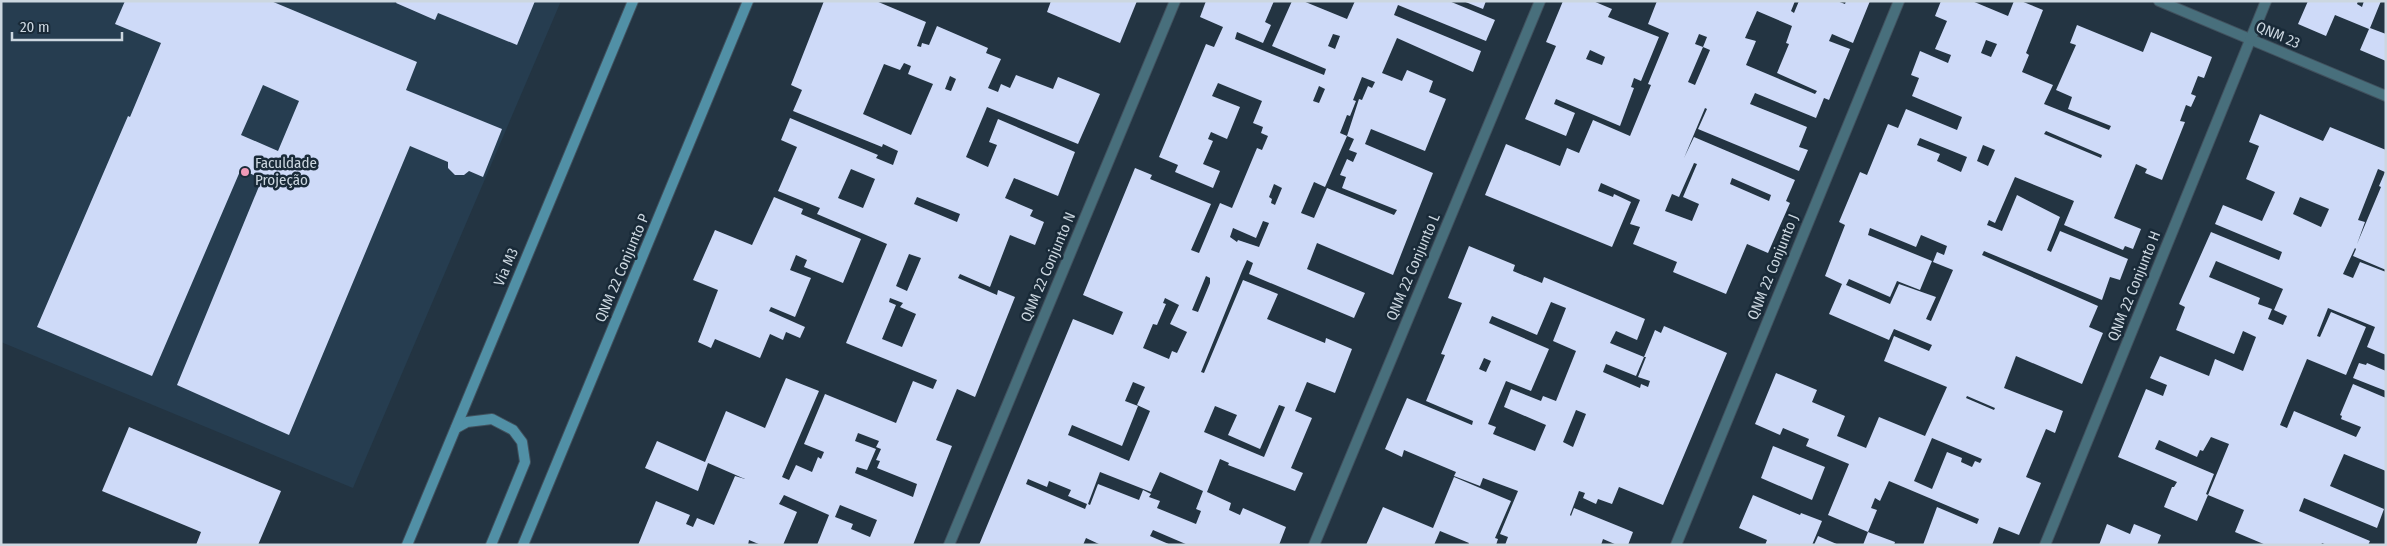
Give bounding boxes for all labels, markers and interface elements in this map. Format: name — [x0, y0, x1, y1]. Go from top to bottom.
scale bar — [12, 10, 122, 42]
text: 20 m — [20, 18, 50, 36]
street label: QNM 23 — [2253, 18, 2303, 52]
place label: Faculdade Projeção — [255, 154, 317, 189]
marker: Faculdade Projeção — [239, 166, 251, 178]
street label: QNM 22 Conjunto N — [1017, 209, 1079, 325]
street label: QNM 22 Conjunto L — [1382, 210, 1444, 323]
street label: QNM 22 Conjunto P — [591, 211, 653, 325]
street label: QNM 22 Conjunto J — [1744, 212, 1802, 322]
street label: QNM 22 Conjunto H — [2104, 228, 2164, 344]
street label: Via M3 — [490, 245, 522, 289]

